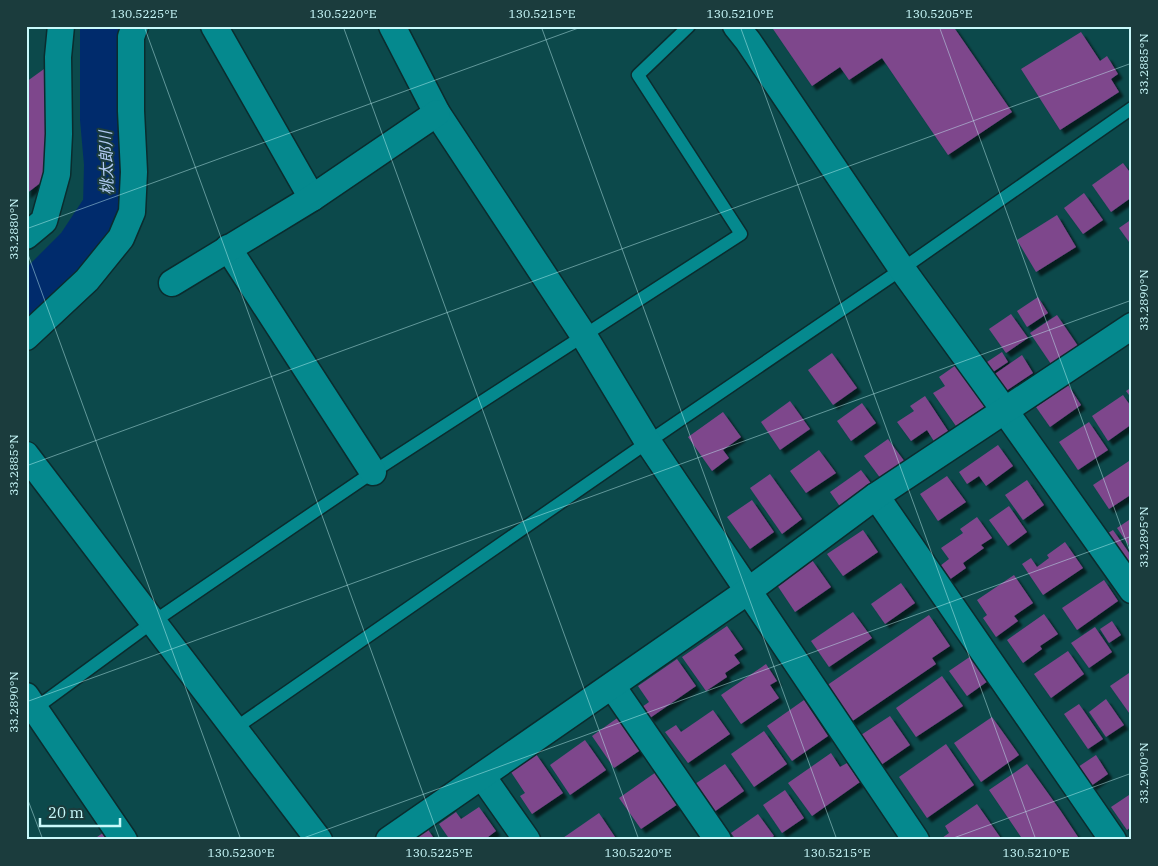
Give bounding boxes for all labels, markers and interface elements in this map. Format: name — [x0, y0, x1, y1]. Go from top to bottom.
text: 130.5225°E — [111, 6, 177, 21]
text: 130.5220°E — [310, 6, 376, 21]
text: 130.5215°E — [509, 6, 575, 21]
text: 130.5210°E — [707, 6, 773, 21]
text: 130.5205°E — [906, 6, 972, 21]
text: 33.2885°N — [1136, 33, 1151, 95]
water label: 桃太郎川 — [95, 129, 117, 195]
text: 33.2880°N — [6, 198, 21, 260]
text: 33.2890°N — [1136, 269, 1151, 331]
text: 33.2885°N — [6, 434, 21, 496]
text: 33.2895°N — [1136, 506, 1151, 568]
text: 33.2890°N — [6, 671, 21, 733]
text: 33.2900°N — [1136, 742, 1151, 804]
scale bar — [40, 796, 120, 828]
text: 20 m — [48, 803, 84, 822]
text: 130.5230°E — [208, 845, 274, 860]
text: 130.5225°E — [406, 845, 472, 860]
text: 130.5220°E — [605, 845, 671, 860]
text: 130.5215°E — [804, 845, 870, 860]
text: 130.5210°E — [1003, 845, 1069, 860]

